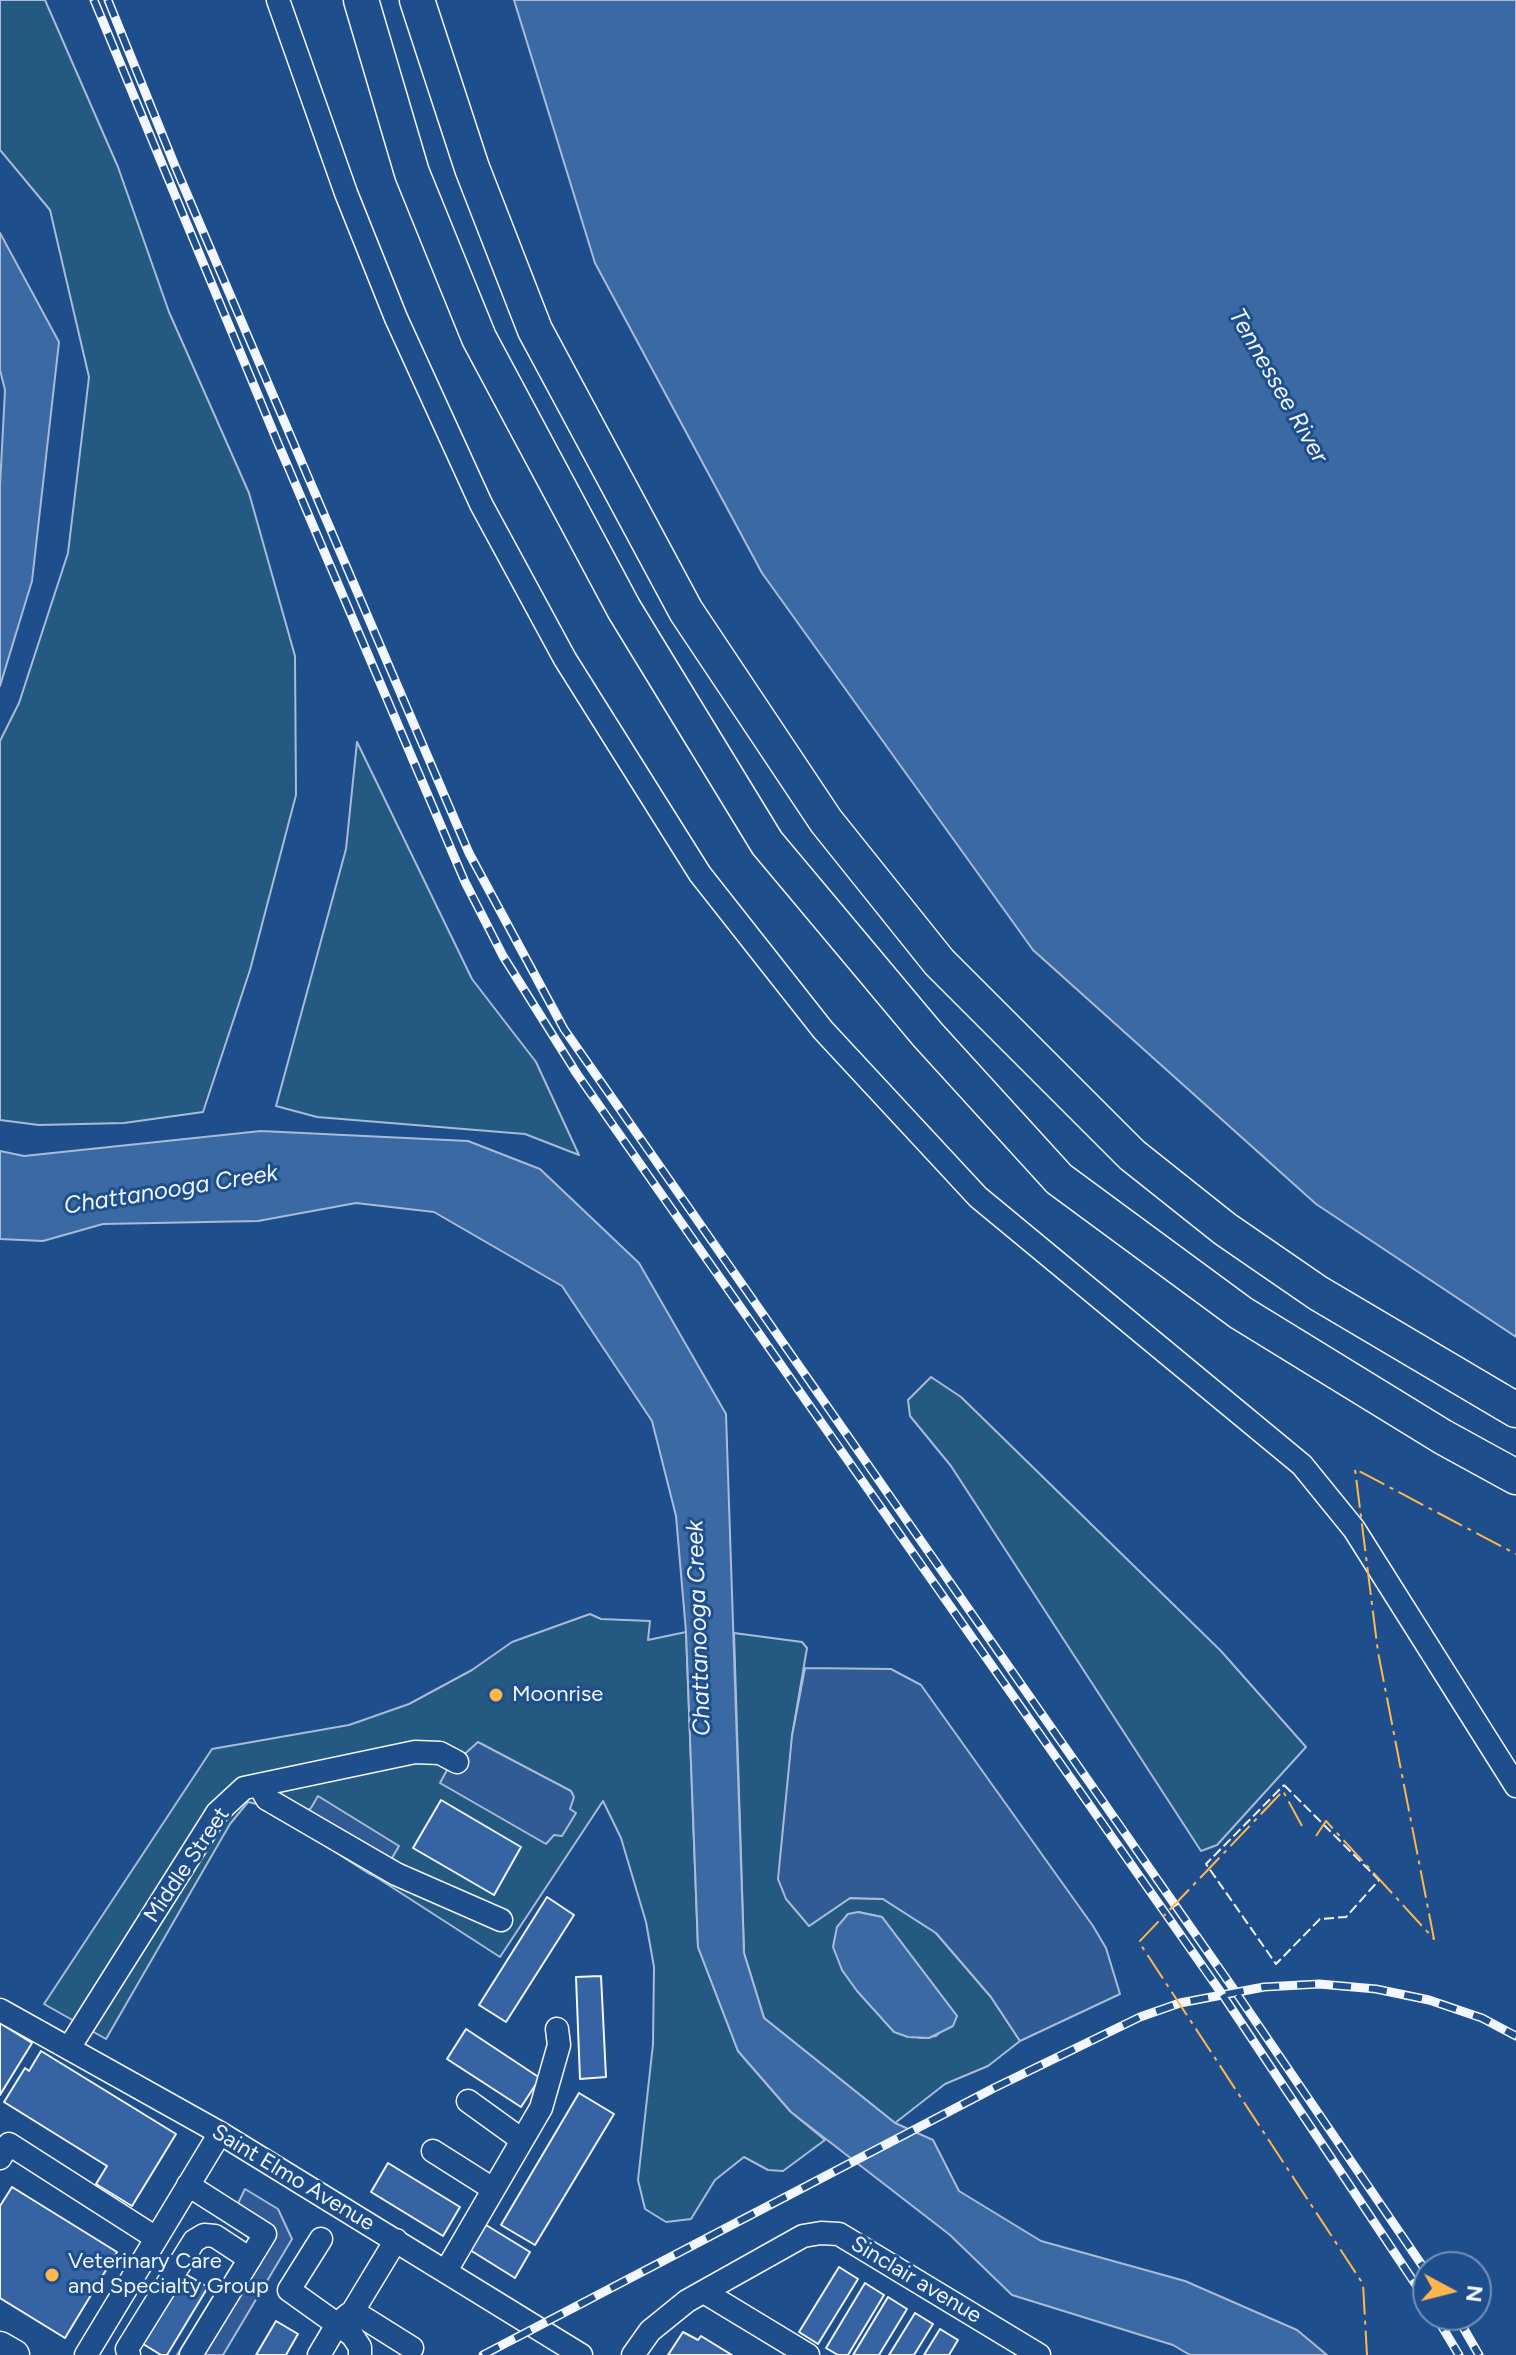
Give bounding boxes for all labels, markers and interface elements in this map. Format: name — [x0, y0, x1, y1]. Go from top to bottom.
water label: Tennessee River — [1222, 304, 1334, 468]
water label: Chattanooga Creek — [62, 1159, 280, 1221]
water label: Chattanooga Creek — [681, 1519, 717, 1737]
place label: Moonrise — [512, 1682, 603, 1708]
marker: Moonrise — [487, 1686, 505, 1704]
street label: Middle Street — [139, 1802, 235, 1928]
street label: Saint Elmo Avenue — [207, 2119, 379, 2237]
street label: Sinclair avenue — [846, 2231, 986, 2329]
place label: Veterinary Care and Specialty Group — [68, 2249, 269, 2300]
north arrow — [1412, 2251, 1492, 2331]
marker: Veterinary Care and Specialty Group — [43, 2266, 61, 2284]
text: N — [1460, 2284, 1489, 2304]

